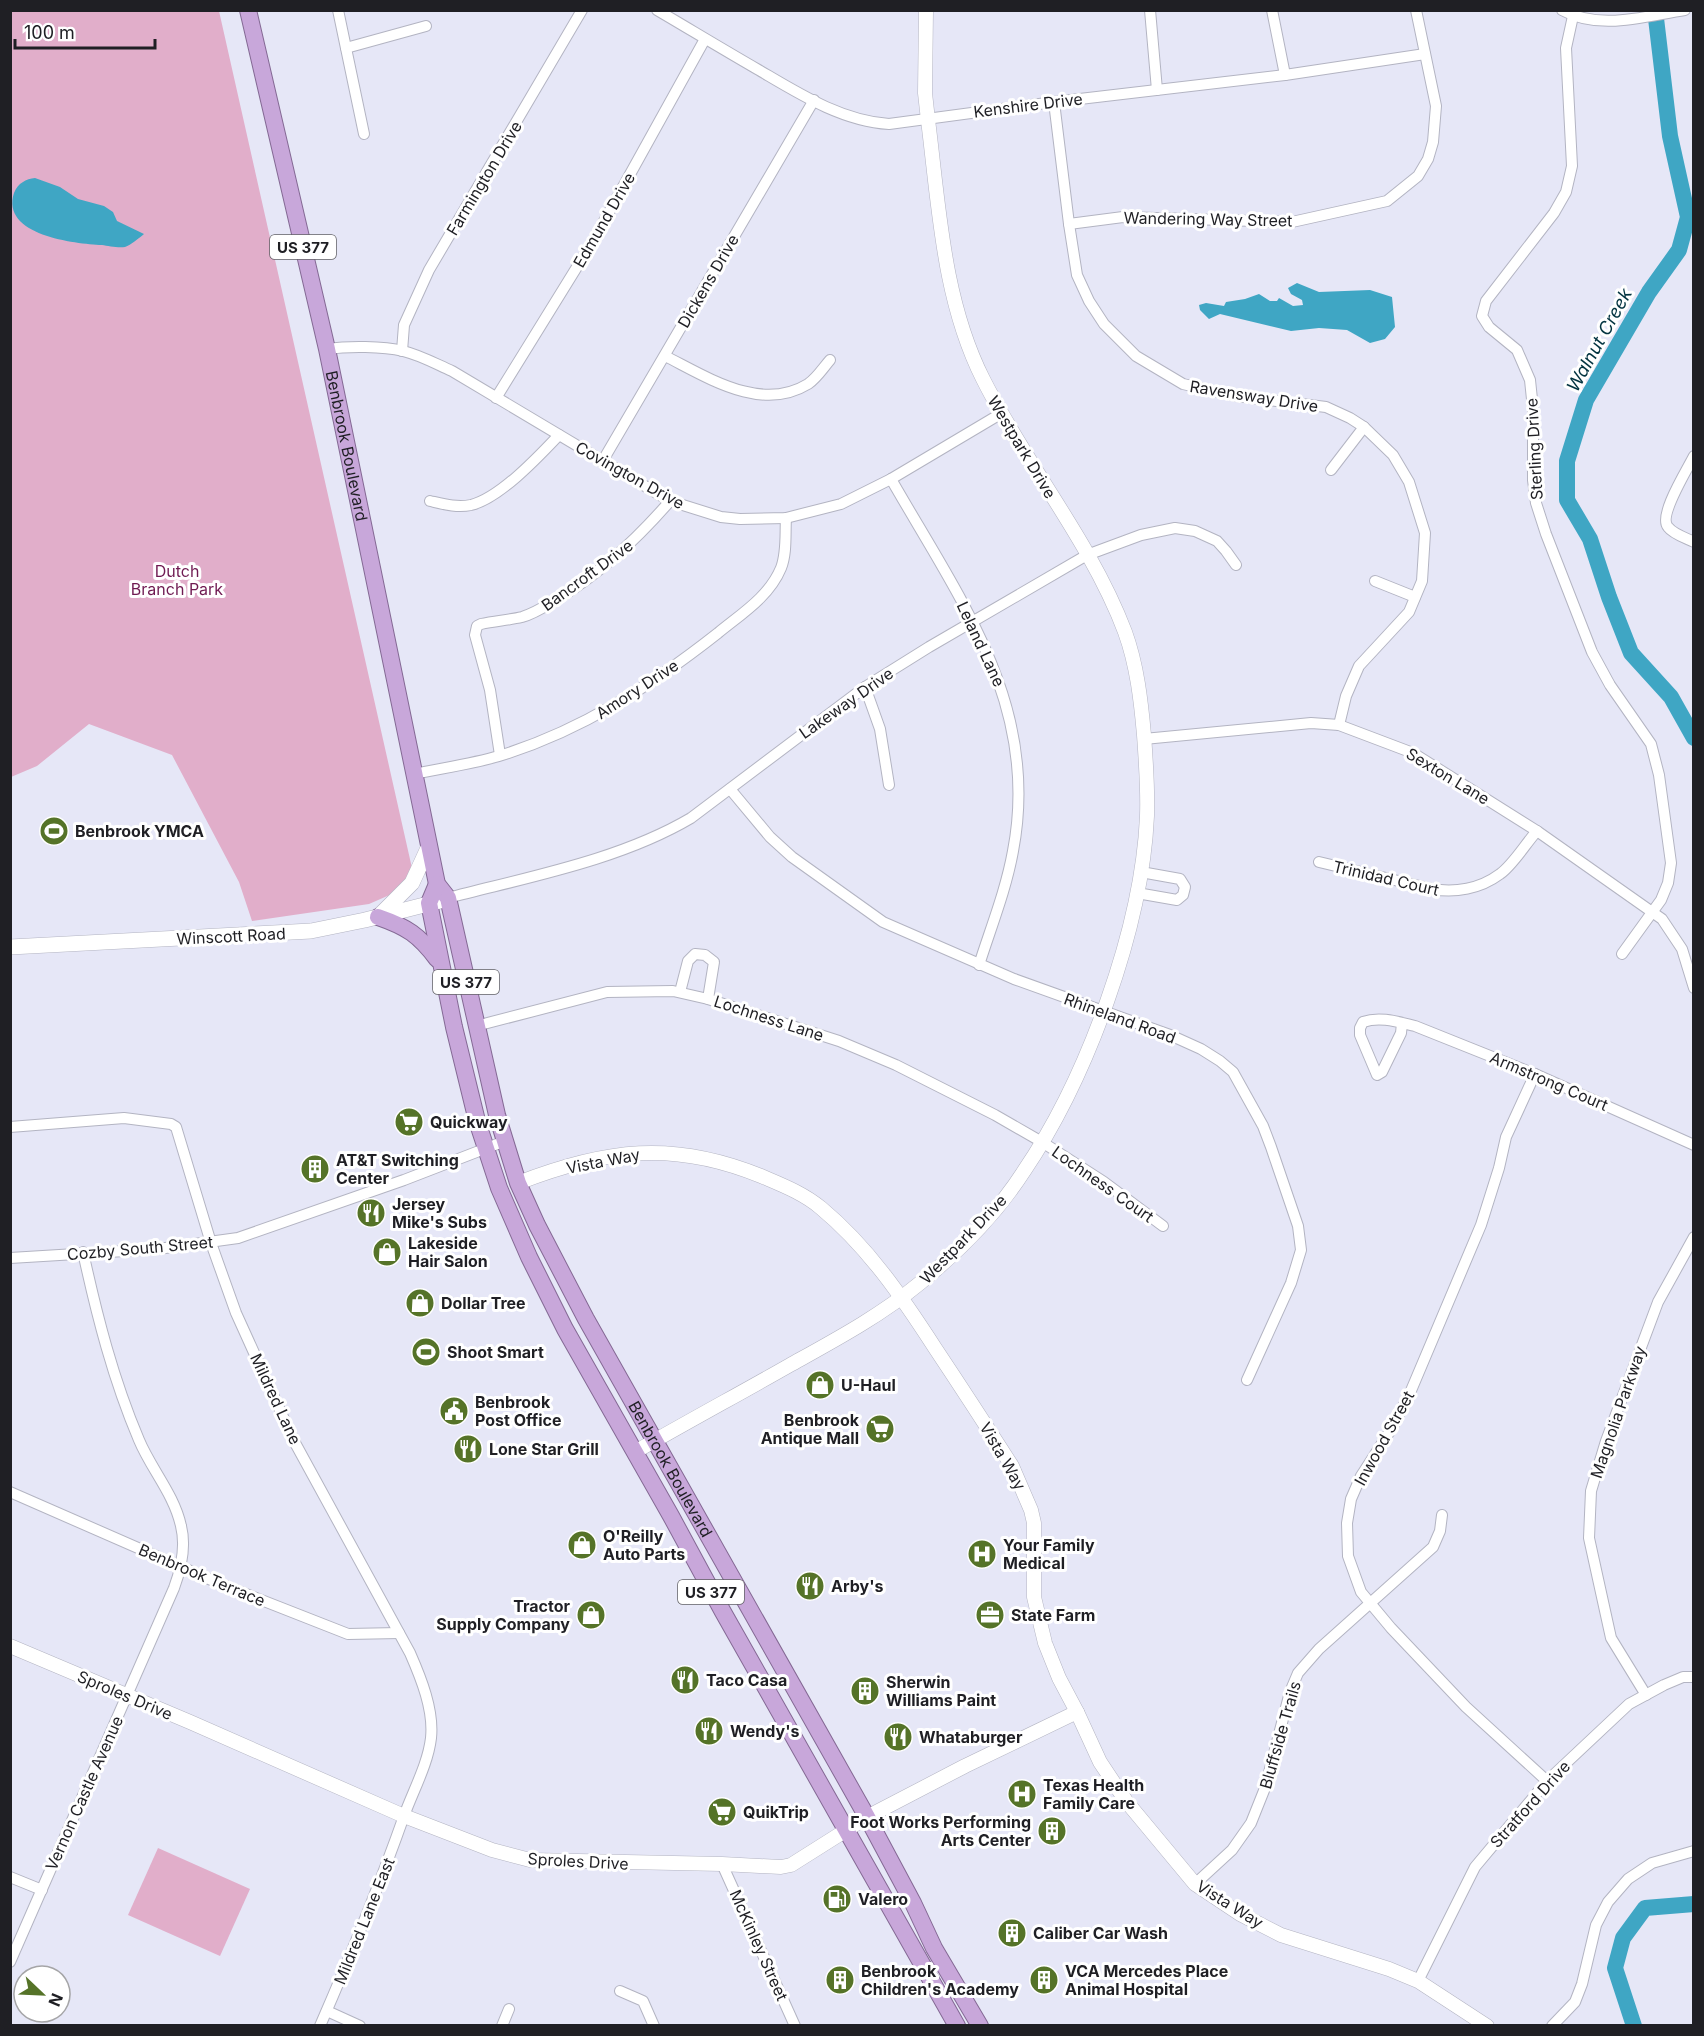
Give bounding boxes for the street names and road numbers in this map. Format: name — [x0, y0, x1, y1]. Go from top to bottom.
street label: Kenshire Drive — [972, 88, 1084, 122]
street label: Farmington Drive — [442, 117, 526, 239]
street label: Edmund Drive — [569, 169, 639, 271]
street label: Wandering Way Street — [1123, 208, 1293, 230]
street label: Dickens Drive — [673, 231, 743, 331]
road number: US 377 — [270, 235, 336, 259]
street label: Benbrook Boulevard — [322, 369, 372, 523]
street label: Ravensway Drive — [1188, 376, 1320, 416]
street label: Westpark Drive — [984, 392, 1060, 502]
street label: Sterling Drive — [1521, 397, 1547, 501]
street label: Covington Drive — [572, 437, 688, 513]
street label: Bancroft Drive — [537, 535, 637, 615]
street label: Leland Lane — [953, 598, 1009, 690]
street label: Amory Drive — [592, 655, 682, 723]
street label: Lakeway Drive — [795, 663, 897, 743]
street label: Sexton Lane — [1403, 743, 1493, 809]
street label: Trinidad Court — [1331, 856, 1441, 900]
street label: Winscott Road — [176, 923, 286, 949]
road number: US 377 — [433, 970, 499, 994]
street label: Rhineland Road — [1061, 988, 1179, 1048]
street label: Lochness Lane — [712, 991, 826, 1045]
street label: Armstrong Court — [1487, 1047, 1611, 1115]
street label: Lochness Court — [1048, 1141, 1158, 1227]
street label: Vista Way — [564, 1144, 642, 1178]
street label: Westpark Drive — [915, 1190, 1011, 1288]
street label: Cozby South Street — [66, 1232, 214, 1264]
street label: Magnolia Parkway — [1586, 1343, 1650, 1481]
street label: Mildred Lane — [246, 1350, 306, 1448]
street label: Inwood Street — [1350, 1387, 1418, 1489]
street label: Benbrook Boulevard — [624, 1397, 717, 1541]
street label: Vista Way — [976, 1419, 1030, 1493]
street label: Benbrook Terrace — [136, 1539, 268, 1611]
road number: US 377 — [678, 1580, 744, 1604]
street label: Sproles Drive — [74, 1666, 176, 1724]
street label: Bluffside Trails — [1255, 1679, 1305, 1791]
street label: Vernon Castle Avenue — [41, 1713, 127, 1873]
street label: Stratford Drive — [1486, 1756, 1574, 1852]
street label: Sproles Drive — [527, 1848, 629, 1874]
street label: Mildred Lane East — [329, 1855, 399, 1987]
street label: Vista Way — [1193, 1876, 1267, 1932]
street label: McKinley Street — [726, 1886, 792, 2004]

